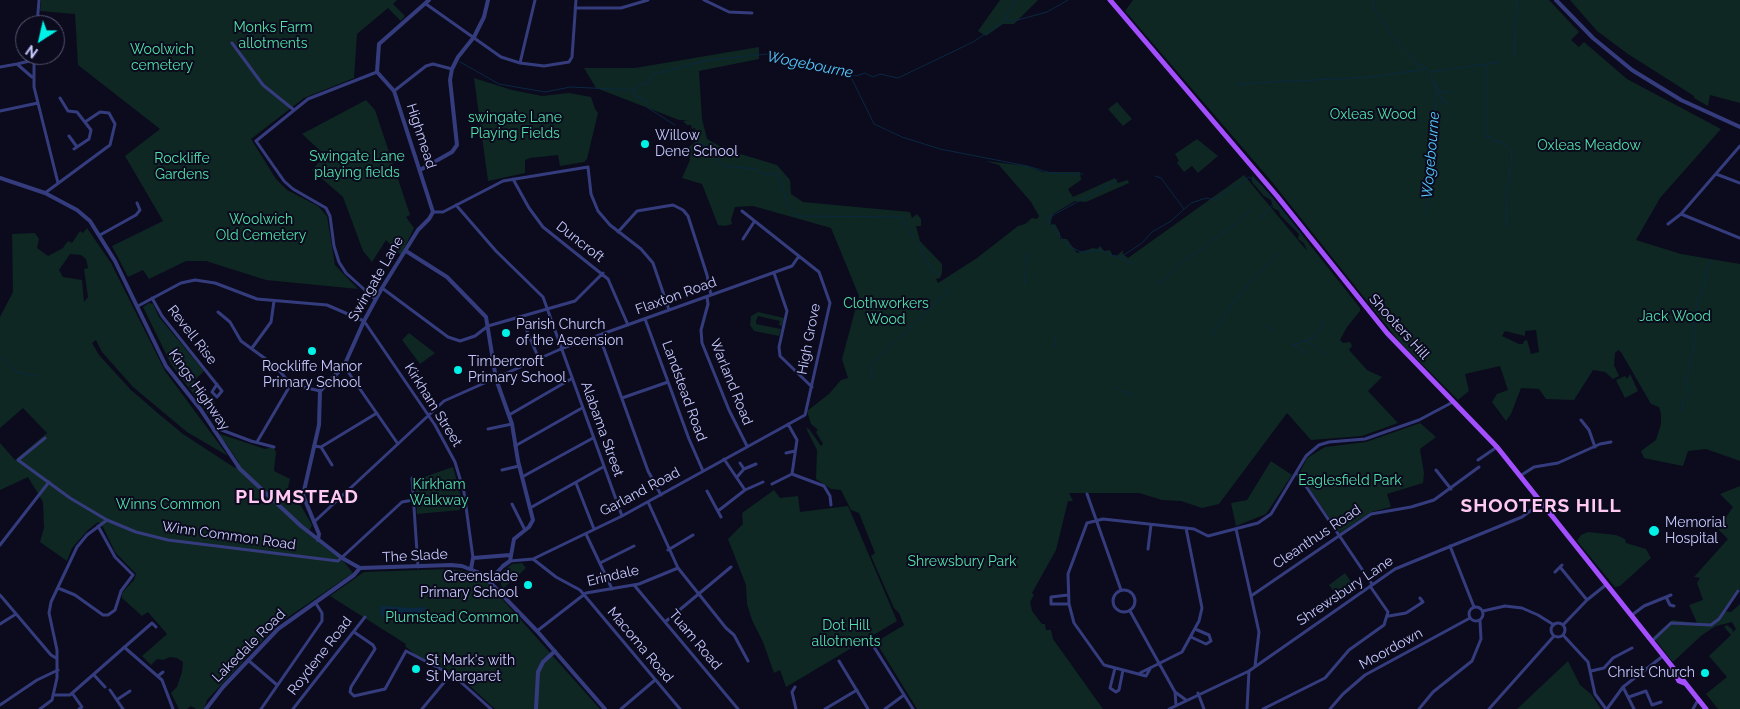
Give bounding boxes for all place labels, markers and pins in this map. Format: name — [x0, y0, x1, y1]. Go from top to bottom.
place label: Willow Dene School — [655, 128, 738, 160]
marker: Willow Dene School — [639, 138, 651, 150]
place label: Parish Church of the Ascension — [516, 317, 623, 350]
marker: Parish Church of the Ascension — [500, 327, 512, 339]
marker: Rockliffe Manor Primary School — [306, 345, 318, 357]
place label: Timbercroft Primary School — [468, 354, 566, 387]
place label: Rockliffe Manor Primary School — [262, 359, 362, 392]
marker: Timbercroft Primary School — [452, 364, 464, 376]
place label: Memorial Hospital — [1665, 515, 1726, 548]
marker: Memorial Hospital — [1647, 524, 1661, 538]
place label: Greenslade Primary School — [420, 569, 518, 602]
marker: Greenslade Primary School — [522, 579, 534, 591]
place label: St Mark's with St Margaret — [426, 653, 515, 686]
marker: St Mark's with St Margaret — [410, 663, 422, 675]
place label: Christ Church — [1608, 665, 1695, 681]
marker: Christ Church — [1699, 667, 1711, 679]

